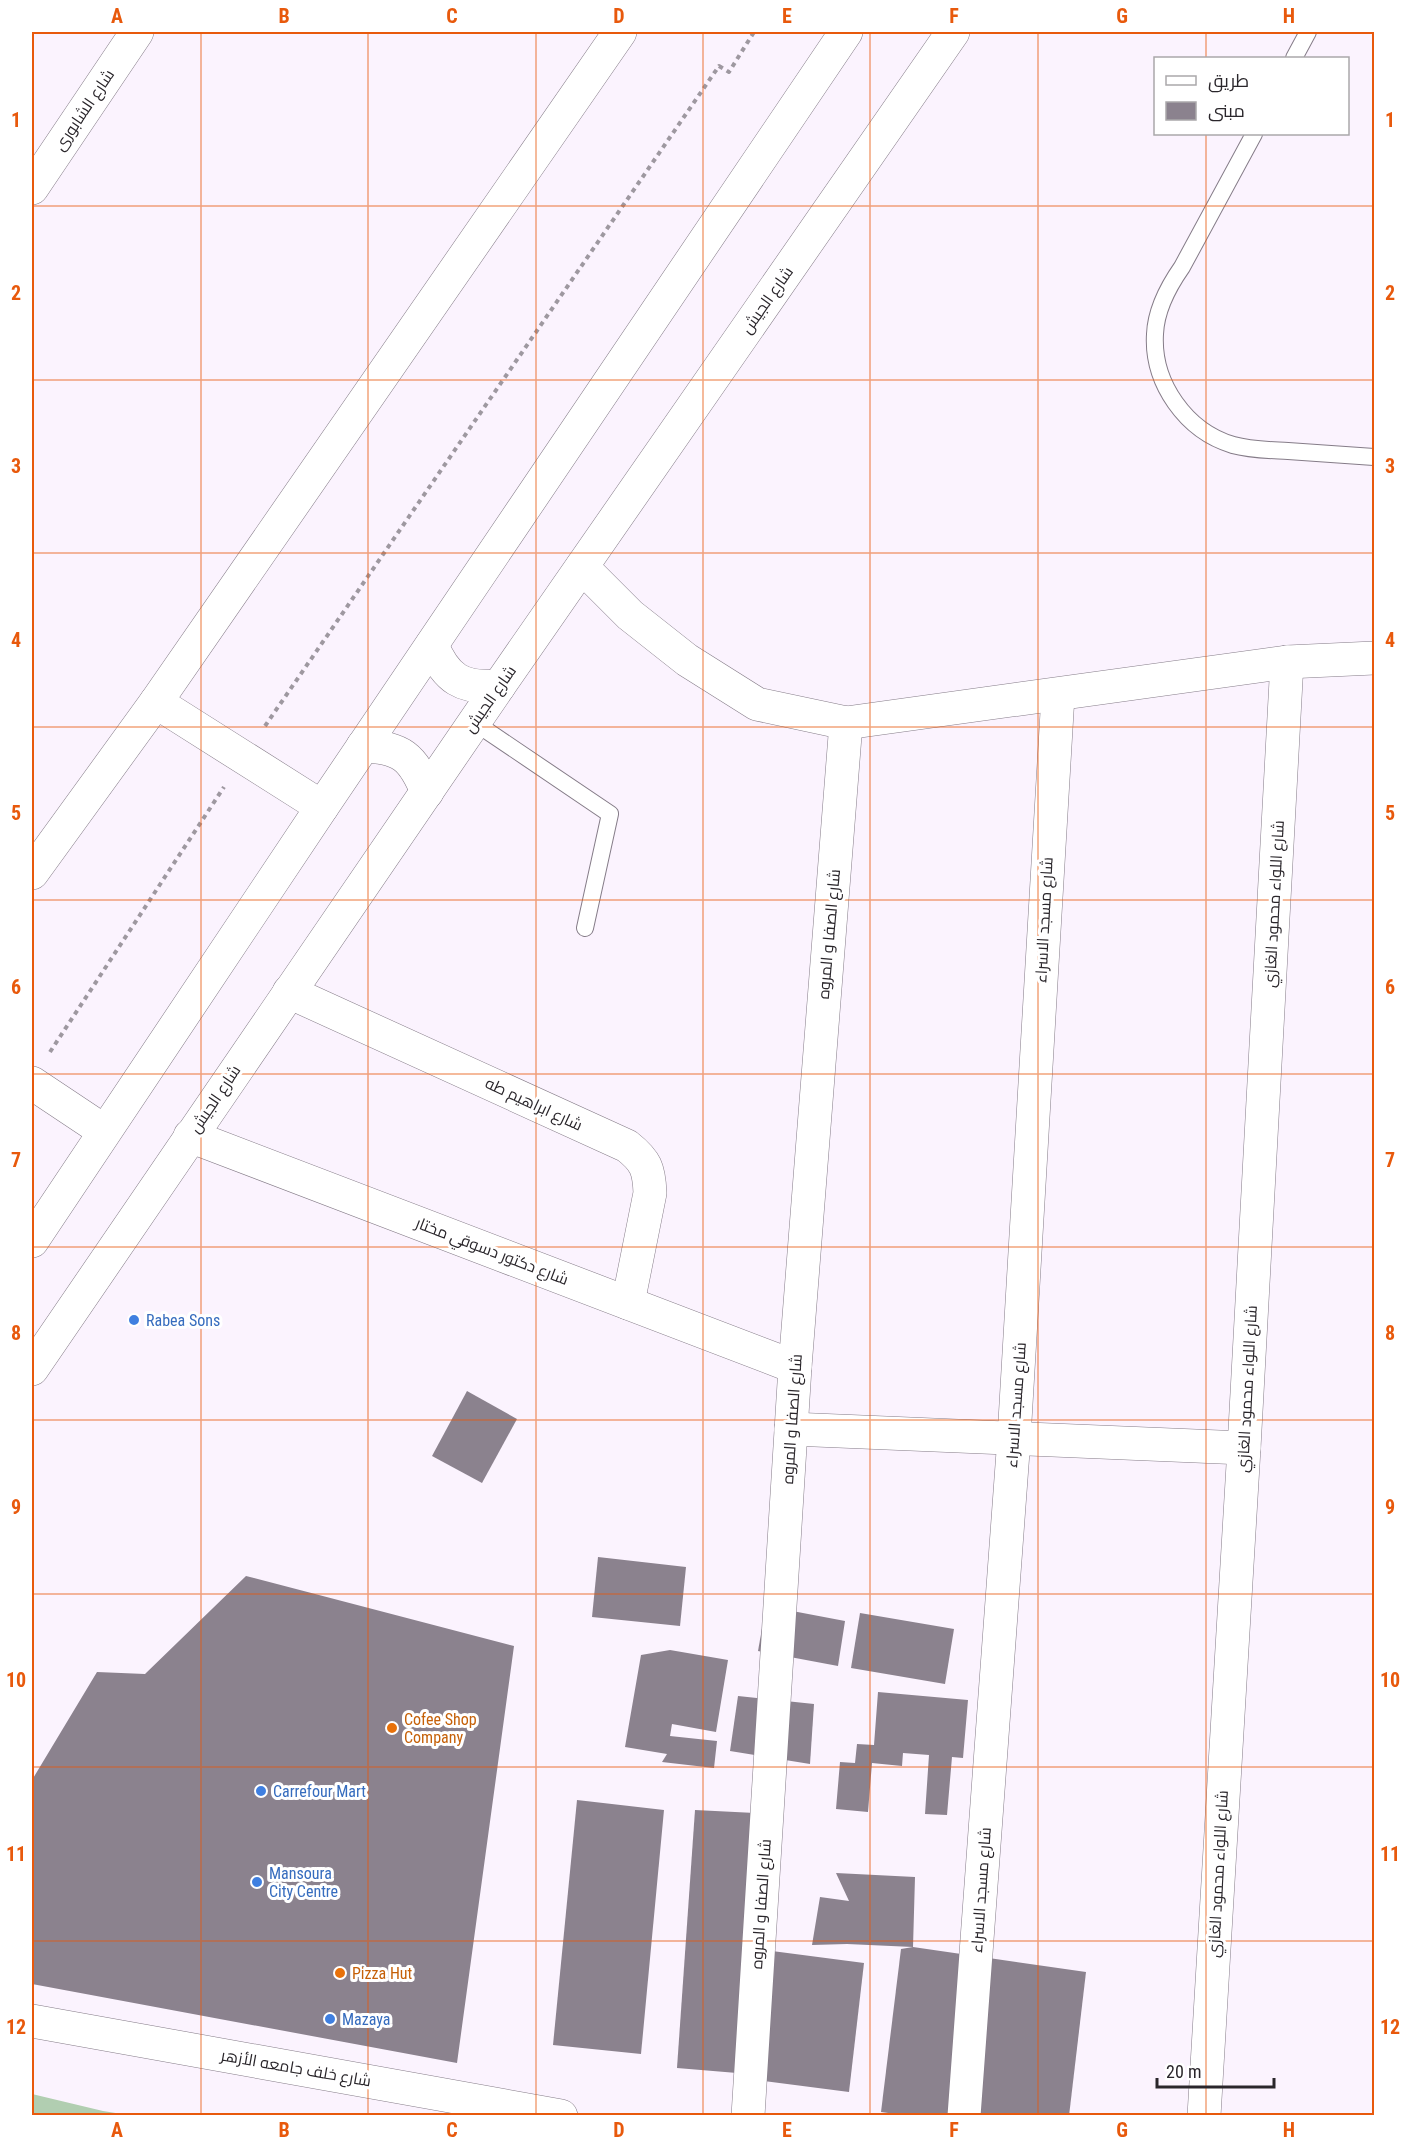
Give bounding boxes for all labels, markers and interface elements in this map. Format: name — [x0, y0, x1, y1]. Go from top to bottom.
text: A — [111, 4, 123, 28]
text: B — [278, 4, 290, 28]
text: C — [446, 4, 458, 28]
text: D — [613, 4, 625, 28]
text: E — [782, 4, 792, 28]
text: F — [949, 4, 959, 28]
text: G — [1116, 4, 1128, 28]
text: H — [1283, 4, 1295, 28]
legend — [1154, 57, 1349, 135]
street label: شارع الشابورى — [50, 66, 120, 155]
text: طريق — [1208, 70, 1249, 93]
text: مبنى — [1208, 100, 1245, 122]
text: 1 — [11, 108, 21, 132]
text: 1 — [1385, 108, 1395, 132]
street label: شارع الجيش — [737, 263, 799, 338]
text: 2 — [11, 281, 21, 305]
text: 2 — [1385, 281, 1395, 305]
text: 3 — [11, 454, 21, 478]
text: 3 — [1385, 454, 1395, 478]
text: 4 — [11, 628, 21, 652]
text: 4 — [1385, 628, 1395, 652]
street label: شارع الجيش — [460, 662, 522, 737]
text: 5 — [11, 801, 21, 825]
text: 5 — [1385, 801, 1395, 825]
street label: شارع اللواء محمود الغازي — [1260, 820, 1292, 988]
street label: شارع مسجد الاسراء — [1031, 857, 1059, 983]
street label: شارع الصفا و المروه — [814, 868, 846, 1000]
text: 6 — [11, 975, 21, 999]
text: 6 — [1385, 975, 1395, 999]
street label: شارع الجيش — [185, 1061, 246, 1138]
street label: شارع ابراهيم طه — [481, 1073, 586, 1137]
text: 7 — [11, 1148, 21, 1172]
text: 7 — [1385, 1148, 1395, 1172]
street label: شارع دكتور دسوقي مختار — [410, 1213, 571, 1293]
street label: شارع اللواء محمود الغازي — [1233, 1305, 1265, 1473]
place label: Rabea Sons — [146, 1311, 220, 1330]
marker: Rabea Sons — [127, 1313, 141, 1327]
text: 8 — [11, 1321, 21, 1345]
text: 8 — [1385, 1321, 1395, 1345]
street label: شارع مسجد الاسراء — [1002, 1342, 1032, 1469]
street label: شارع الصفا و المروه — [778, 1353, 808, 1485]
text: 9 — [11, 1495, 21, 1519]
text: 9 — [1385, 1495, 1395, 1519]
text: 10 — [6, 1668, 26, 1692]
text: 10 — [1380, 1668, 1400, 1692]
place label: Cofee Shop Company — [404, 1710, 477, 1747]
marker: Cofee Shop Company — [385, 1721, 399, 1735]
place label: Carrefour Mart — [273, 1782, 366, 1801]
marker: Carrefour Mart — [254, 1784, 268, 1798]
street label: شارع اللواء محمود الغازي — [1204, 1790, 1236, 1958]
street label: شارع مسجد الاسراء — [967, 1827, 997, 1954]
street label: شارع الصفا و المروه — [747, 1838, 777, 1970]
text: 11 — [6, 1842, 26, 1866]
text: 11 — [1380, 1842, 1400, 1866]
place label: Mansoura City Centre — [269, 1864, 338, 1901]
marker: Mansoura City Centre — [250, 1875, 264, 1889]
place label: Pizza Hut — [352, 1964, 413, 1983]
marker: Pizza Hut — [333, 1966, 347, 1980]
place label: Mazaya — [342, 2010, 391, 2029]
marker: Mazaya — [323, 2012, 337, 2026]
text: 12 — [6, 2015, 26, 2039]
text: 12 — [1380, 2015, 1400, 2039]
street label: شارع خلف جامعه الأزهر — [218, 2045, 373, 2093]
scale bar — [1157, 2051, 1274, 2089]
text: 20 m — [1166, 2061, 1201, 2082]
text: A — [111, 2118, 123, 2142]
text: B — [278, 2118, 290, 2142]
text: C — [446, 2118, 458, 2142]
text: D — [613, 2118, 625, 2142]
text: E — [782, 2118, 792, 2142]
text: F — [949, 2118, 959, 2142]
text: G — [1116, 2118, 1128, 2142]
text: H — [1283, 2118, 1295, 2142]

